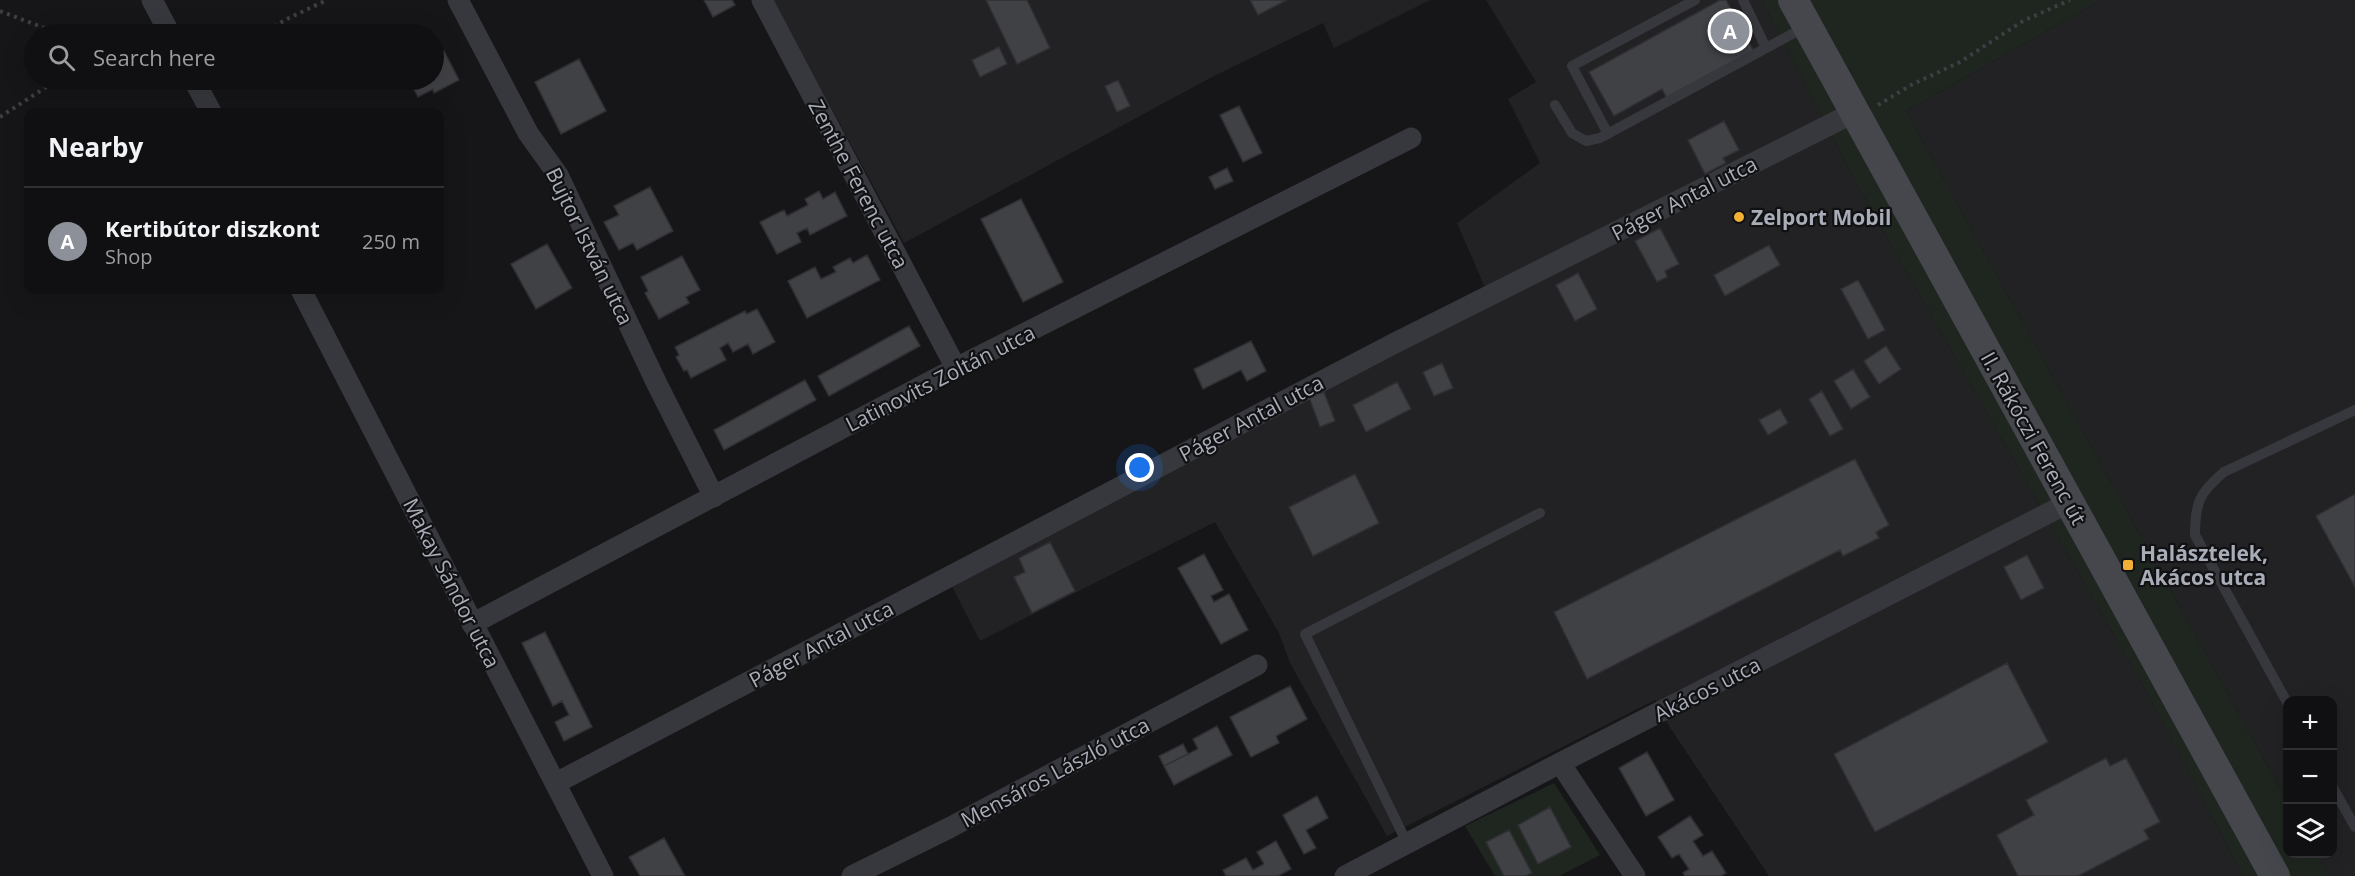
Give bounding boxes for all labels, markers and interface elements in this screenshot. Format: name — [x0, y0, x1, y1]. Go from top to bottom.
pin: A — [1710, 9, 1750, 54]
search box — [24, 24, 444, 90]
icon: search — [45, 41, 78, 74]
text: Search here — [93, 42, 216, 72]
street label: Zenthe Ferenc utca — [803, 95, 915, 273]
text: Nearby — [48, 129, 143, 165]
street label: Páger Antal utca — [1606, 149, 1762, 247]
street label: Bujtor István utca — [540, 163, 640, 329]
place label: Zelport Mobil — [1751, 203, 1891, 231]
marker: Zelport Mobil — [1732, 210, 1746, 224]
text: Kertibútor diszkont — [105, 213, 320, 243]
text: A — [61, 228, 74, 255]
text: 250 m — [362, 228, 420, 255]
text: Shop — [105, 243, 153, 270]
street label: Latinovits Zoltán utca — [840, 318, 1040, 438]
street label: II. Rákóczi Ferenc út — [1975, 347, 2093, 529]
street label: Páger Antal utca — [1174, 368, 1328, 468]
your location — [1125, 453, 1154, 482]
street label: Makay Sándor utca — [397, 493, 507, 673]
place label: Halásztelek, Akácos utca — [2140, 539, 2268, 591]
marker: Halásztelek, Akácos utca — [2121, 558, 2135, 572]
street label: Páger Antal utca — [744, 594, 898, 694]
street label: Akácos utca — [1649, 650, 1765, 728]
map controls — [2283, 696, 2337, 858]
button: + — [2283, 696, 2337, 750]
street label: Mensáros László utca — [956, 710, 1154, 834]
button: − — [2283, 750, 2337, 804]
button: layers — [2283, 804, 2337, 858]

